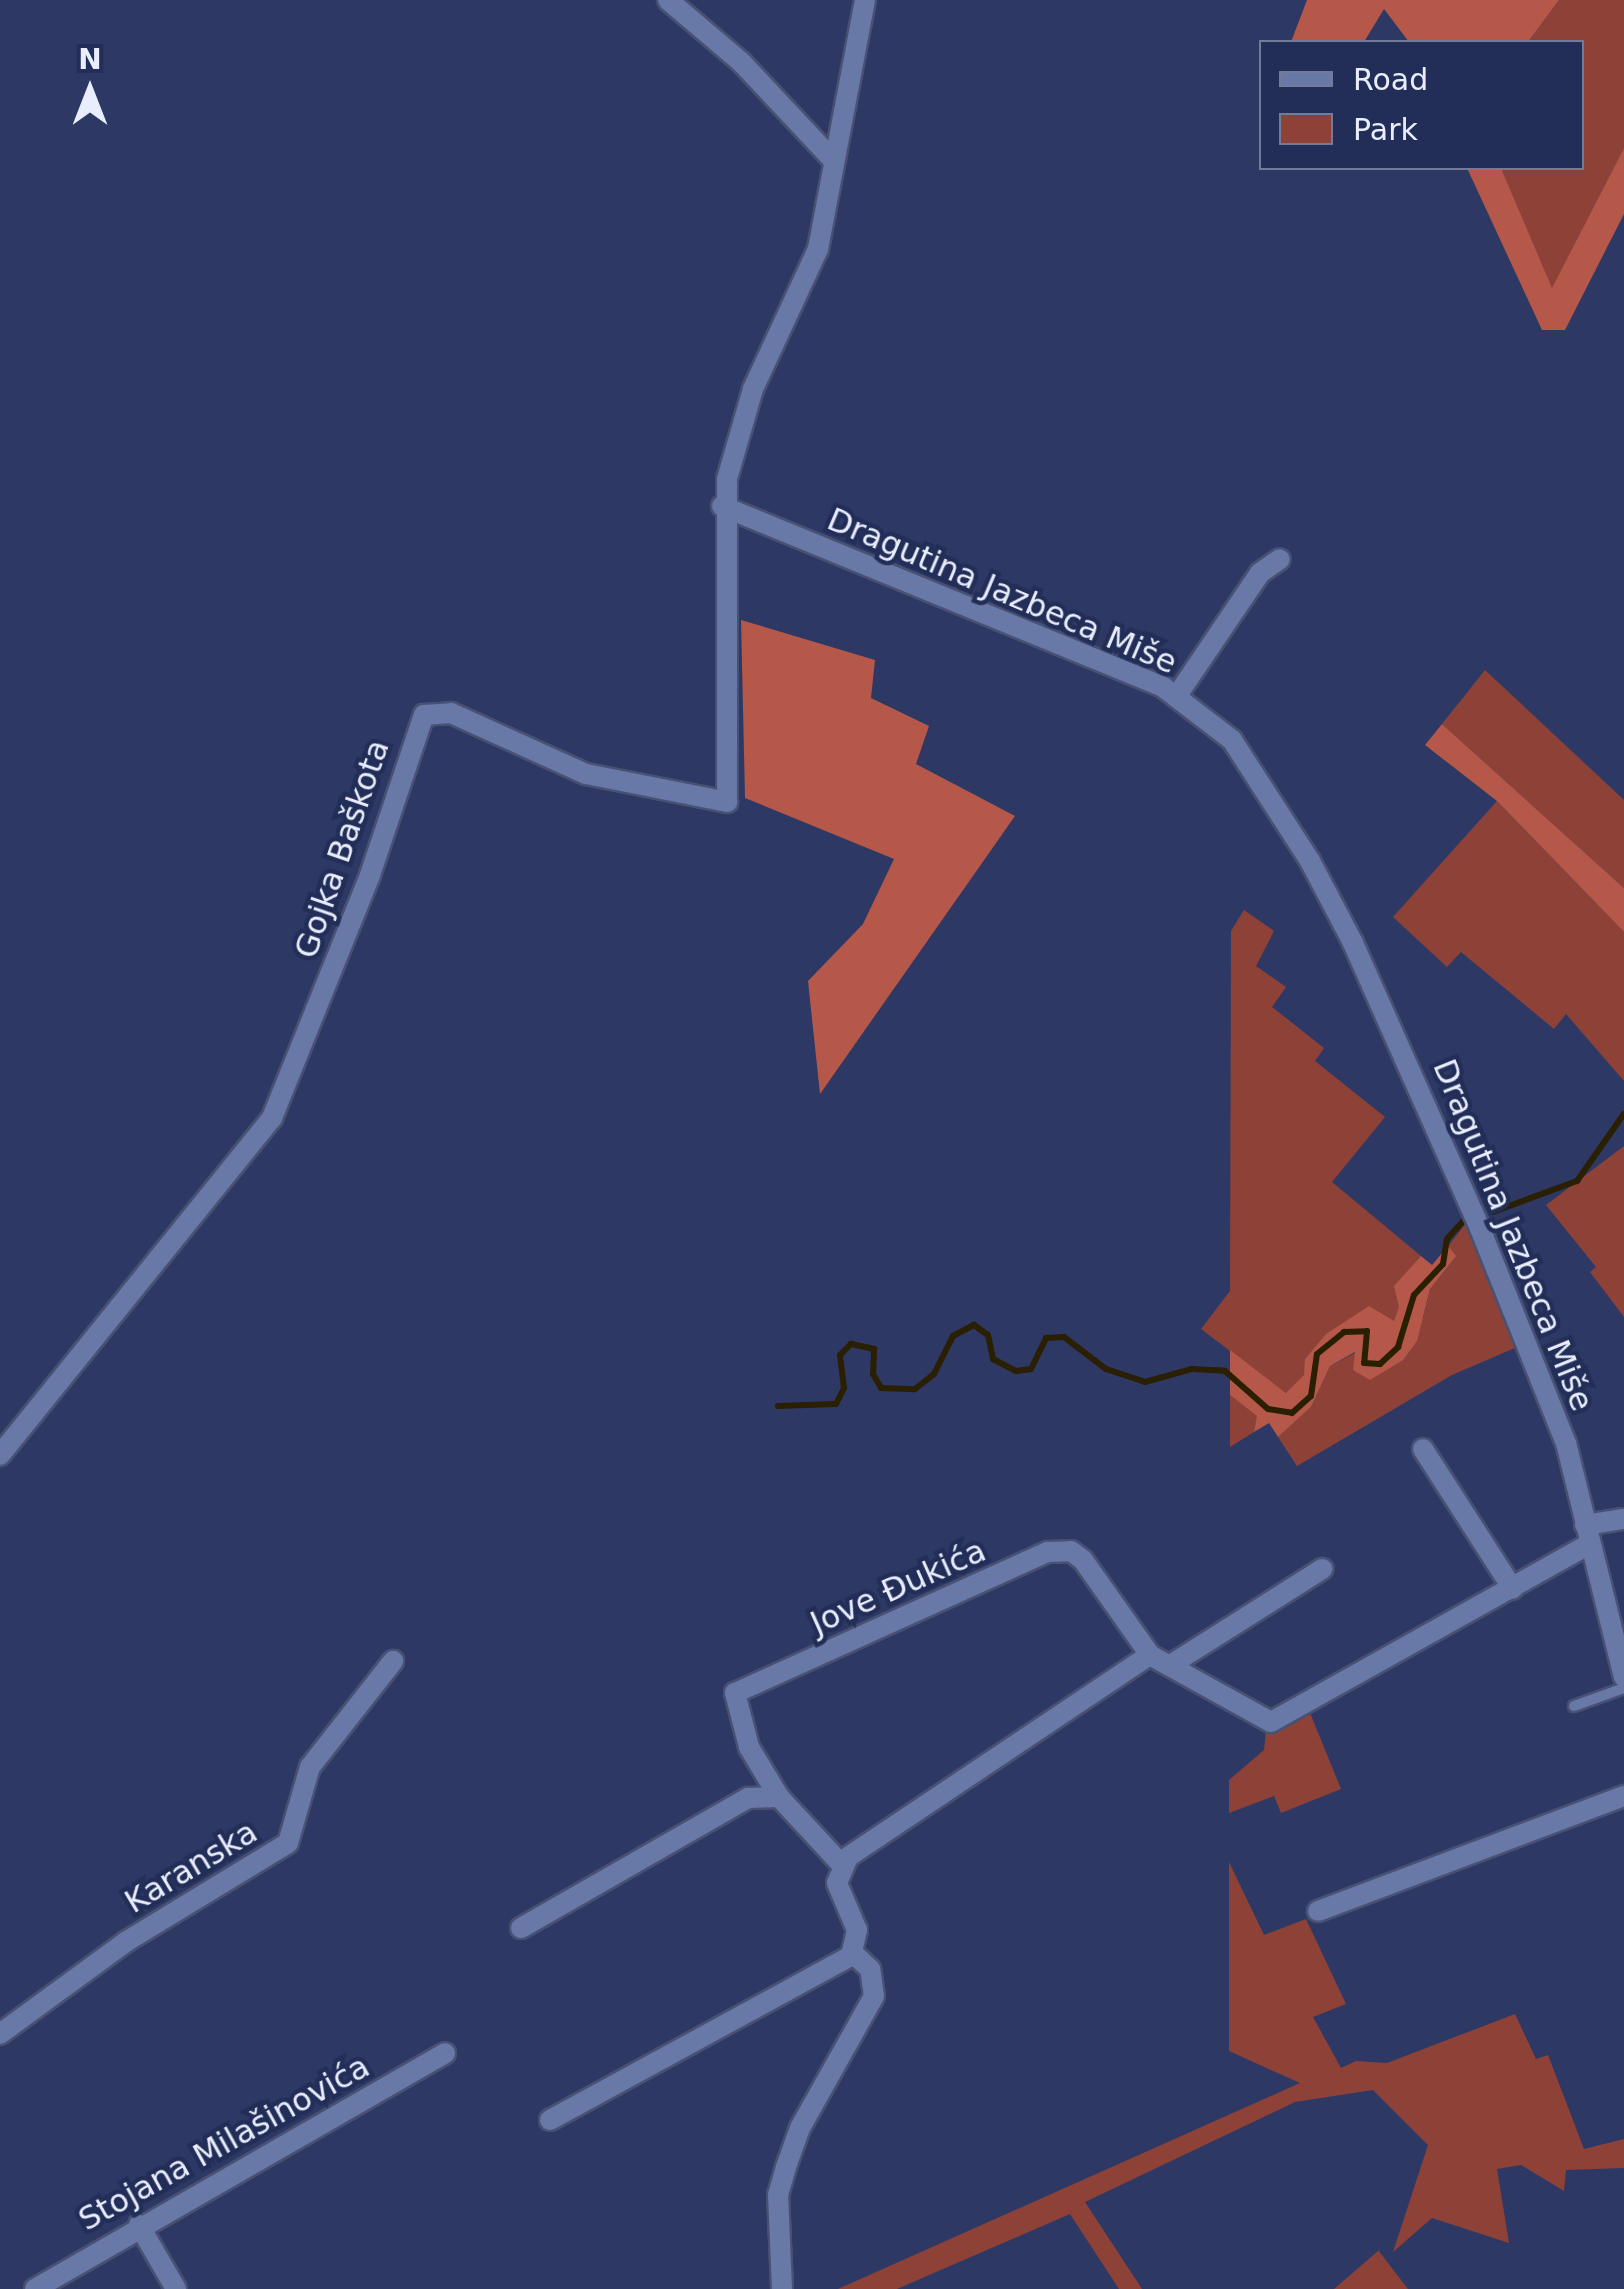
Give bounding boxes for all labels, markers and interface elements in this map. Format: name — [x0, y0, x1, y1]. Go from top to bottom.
north arrow — [40, 40, 140, 140]
legend — [1259, 40, 1584, 170]
text: N — [78, 43, 102, 76]
text: Road — [1353, 62, 1428, 97]
text: Park — [1353, 112, 1418, 147]
street label: Dragutina Jazbeca Miše — [822, 500, 1182, 682]
street label: Gojka Baškota — [287, 735, 397, 963]
street label: Dragutina Jazbeca Miše — [1425, 1054, 1601, 1416]
street label: Jove Đukića — [805, 1531, 991, 1643]
street label: Karanska — [118, 1813, 264, 1921]
street label: Stojana Milašinovića — [72, 2047, 376, 2239]

